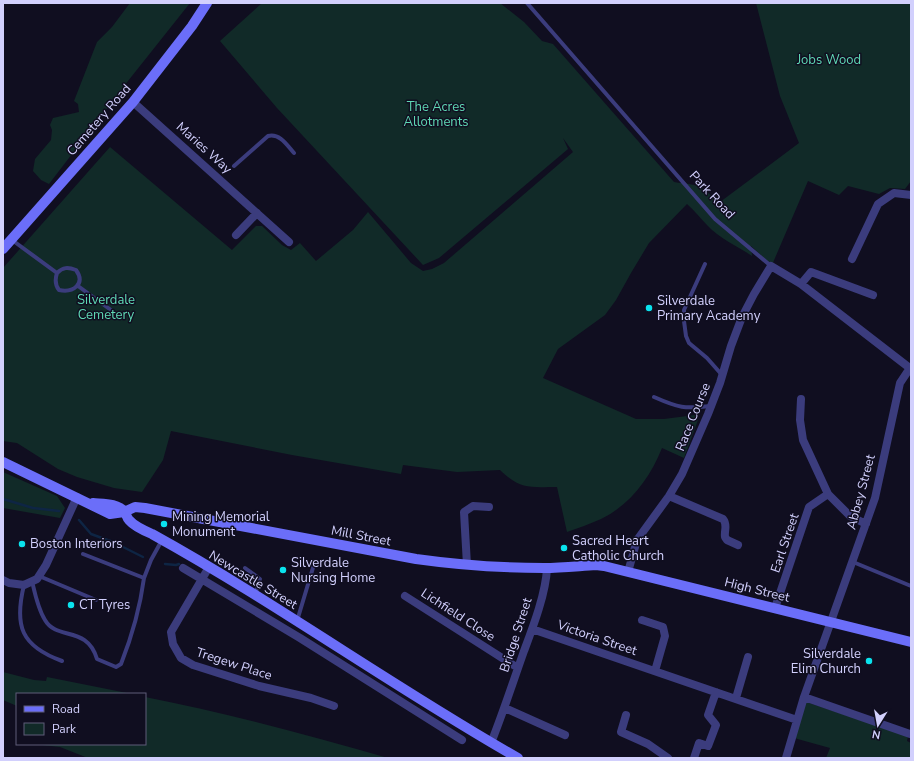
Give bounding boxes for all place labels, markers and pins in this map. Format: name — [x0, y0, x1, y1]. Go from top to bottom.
place label: Silverdale Primary Academy — [657, 292, 761, 325]
marker: Silverdale Primary Academy — [644, 303, 654, 313]
place label: Mining Memorial Monument — [172, 508, 270, 541]
marker: Mining Memorial Monument — [159, 519, 169, 529]
place label: Sacred Heart Catholic Church — [572, 532, 664, 565]
place label: Boston Interiors — [30, 535, 123, 553]
marker: Boston Interiors — [17, 539, 27, 549]
marker: Sacred Heart Catholic Church — [559, 543, 569, 553]
place label: Silverdale Nursing Home — [291, 554, 375, 587]
marker: Silverdale Nursing Home — [278, 565, 288, 575]
place label: CT Tyres — [79, 596, 130, 614]
marker: CT Tyres — [66, 600, 76, 610]
place label: Silverdale Elim Church — [791, 645, 861, 678]
marker: Silverdale Elim Church — [864, 656, 874, 666]

